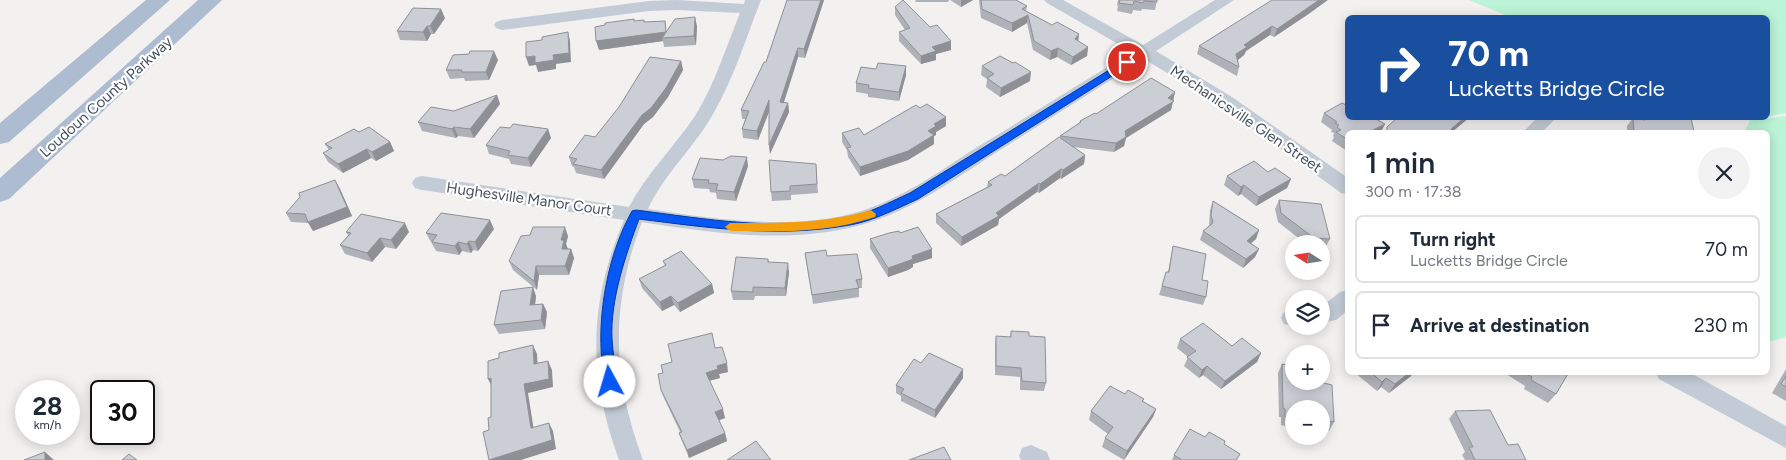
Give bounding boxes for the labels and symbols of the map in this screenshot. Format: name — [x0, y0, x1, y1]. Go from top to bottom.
street label: Loudoun County Parkway — [36, 33, 176, 161]
pin — [1106, 41, 1148, 83]
street label: Mechanicsville Glen Street — [1167, 62, 1325, 177]
street label: Hughesville Manor Court — [445, 178, 613, 220]
north arrow — [1285, 235, 1330, 280]
position arrow — [583, 355, 635, 407]
speed limit sign: 30 — [90, 380, 155, 445]

